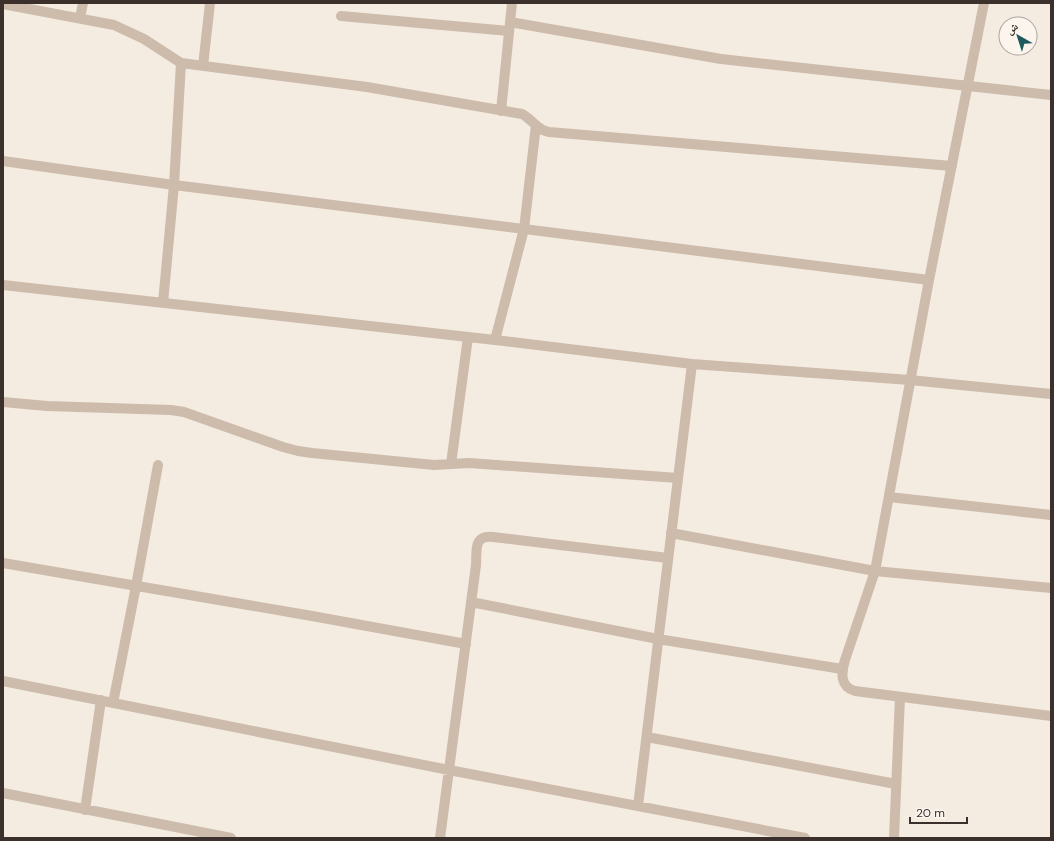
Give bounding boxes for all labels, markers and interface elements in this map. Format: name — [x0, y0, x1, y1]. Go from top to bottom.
north arrow — [998, 16, 1038, 56]
text: ش — [1003, 19, 1022, 38]
scale bar — [910, 799, 967, 825]
text: 20 m — [916, 805, 945, 821]

